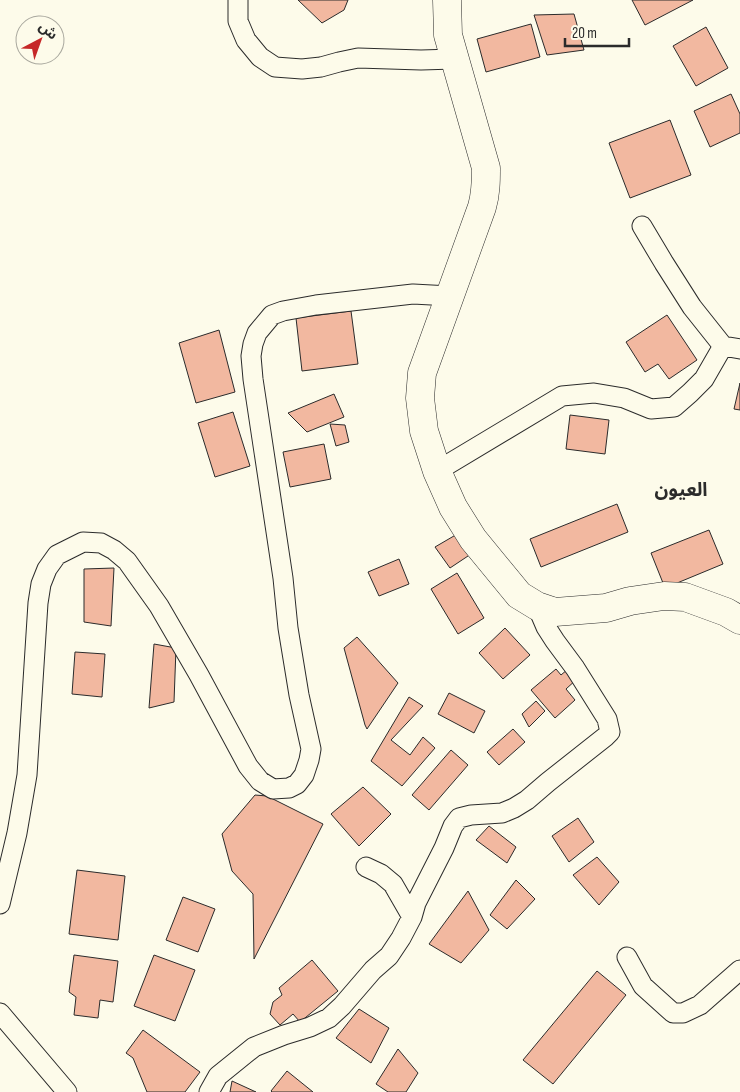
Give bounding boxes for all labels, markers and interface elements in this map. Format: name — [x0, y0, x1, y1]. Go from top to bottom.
north arrow — [15, 15, 65, 65]
scale bar — [565, 15, 629, 47]
text: ش — [35, 18, 61, 43]
text: 20 m — [572, 24, 597, 43]
district label: العيون — [654, 479, 708, 502]

